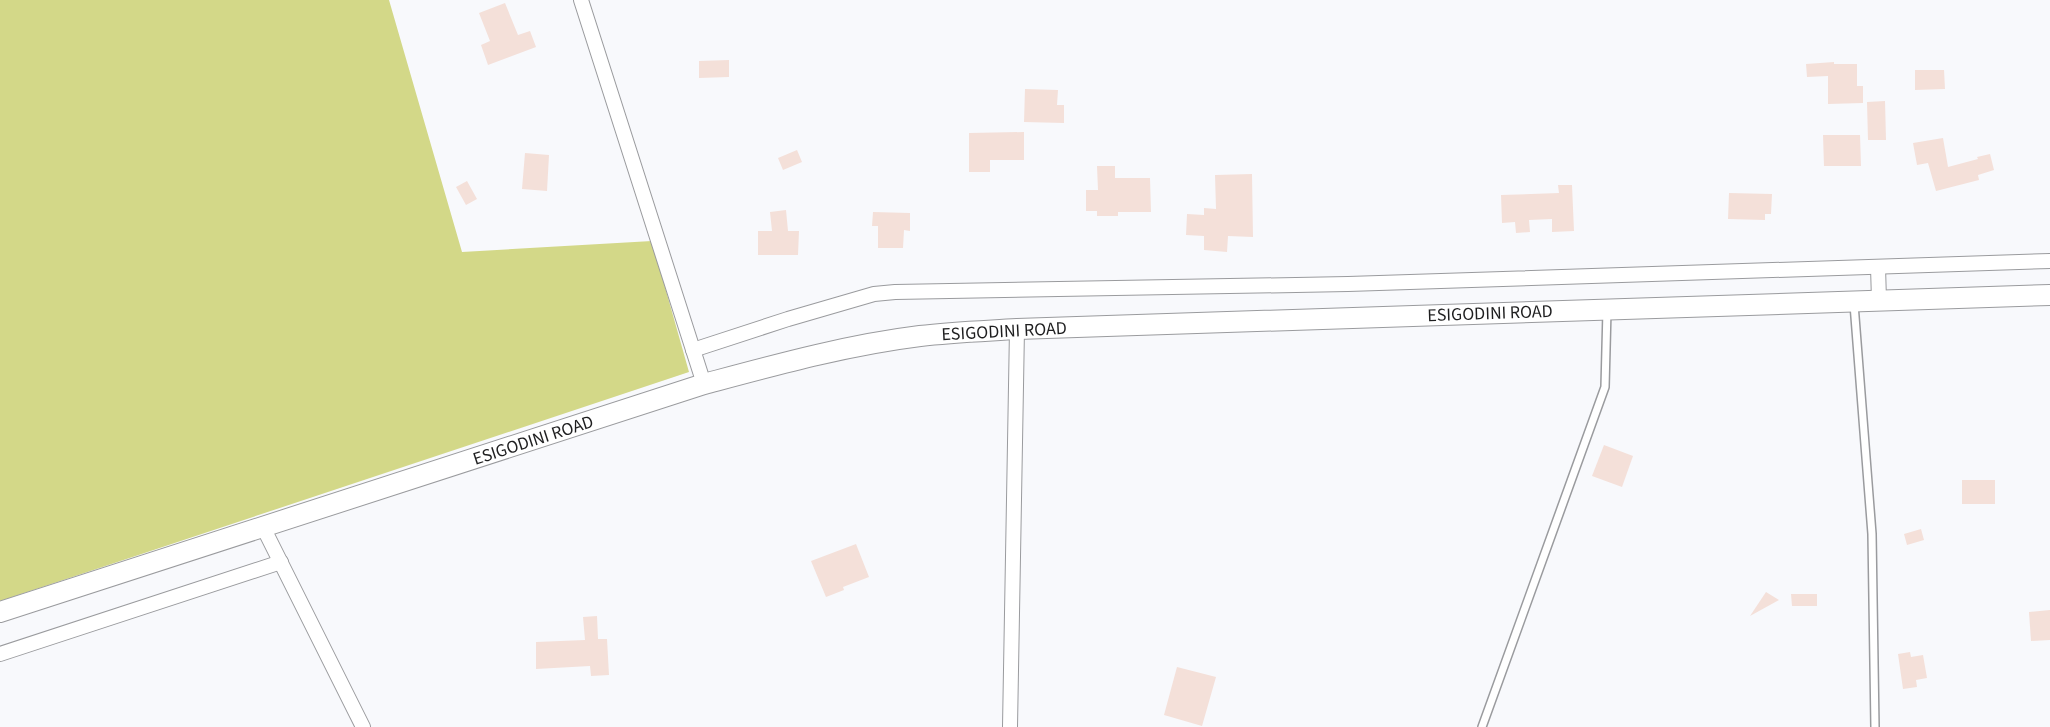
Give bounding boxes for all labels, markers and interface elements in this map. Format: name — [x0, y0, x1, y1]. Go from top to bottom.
street label: ESIGODINI ROAD — [1427, 299, 1553, 328]
street label: ESIGODINI ROAD — [941, 316, 1067, 347]
street label: ESIGODINI ROAD — [470, 409, 597, 472]

